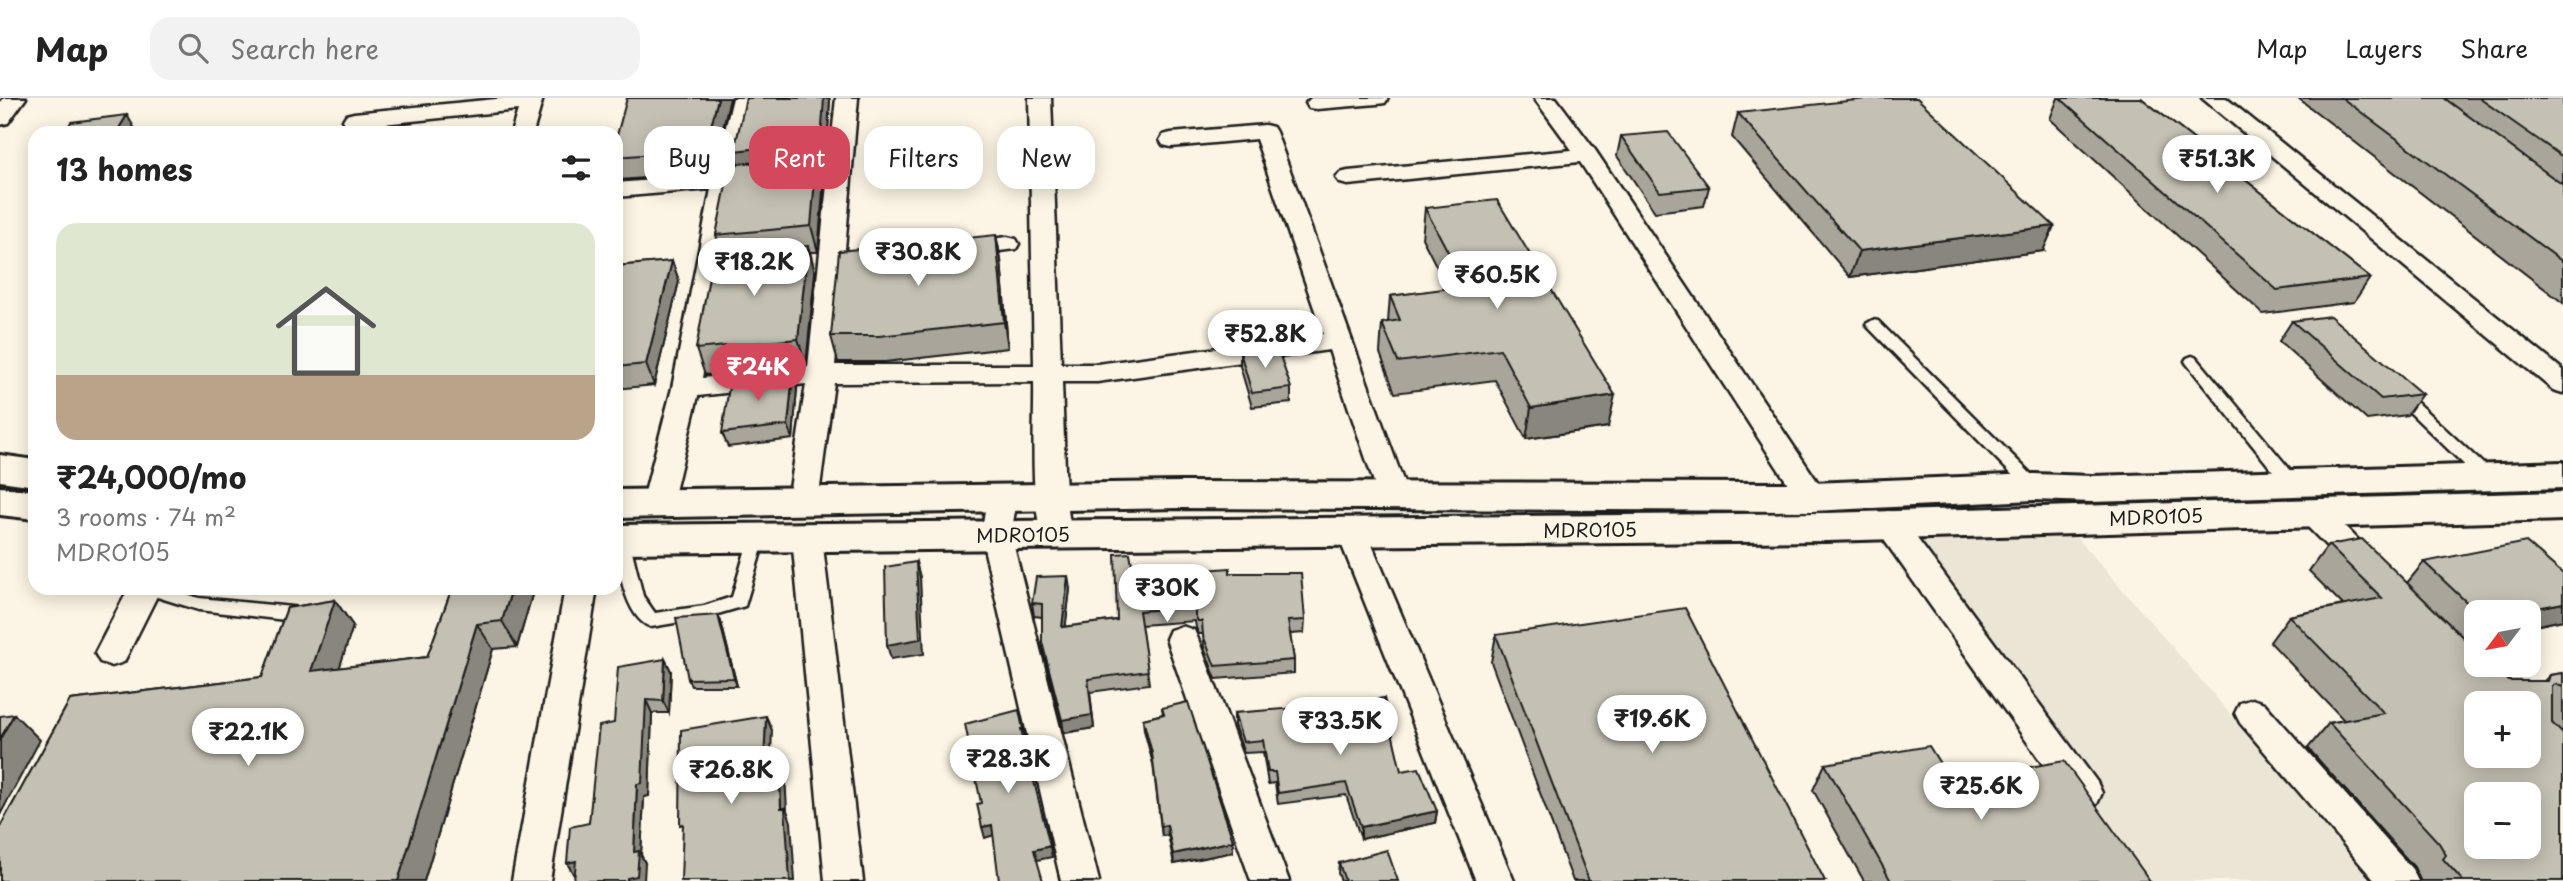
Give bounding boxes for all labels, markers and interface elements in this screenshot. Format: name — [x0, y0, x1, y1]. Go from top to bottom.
search box — [150, 17, 640, 80]
text: Map — [35, 23, 108, 73]
icon: search — [174, 29, 212, 67]
text: Search here — [230, 29, 379, 68]
text: Map — [2256, 30, 2307, 66]
text: Layers — [2345, 30, 2422, 66]
text: Share — [2460, 30, 2528, 66]
chip: Buy — [644, 126, 735, 189]
chip: Rent — [749, 126, 850, 189]
chip: Filters — [864, 126, 983, 189]
chip: New — [997, 126, 1095, 189]
pin: ₹51.3K — [2160, 136, 2274, 195]
text: ₹51.3K — [2178, 140, 2256, 175]
text: 13 homes — [56, 146, 193, 191]
icon: filters — [557, 149, 595, 187]
pin: ₹30.8K — [861, 228, 975, 288]
text: ₹30.8K — [875, 233, 961, 268]
pin: ₹18.2K — [697, 238, 811, 298]
text: ₹18.2K — [714, 243, 794, 278]
pin: ₹60.5K — [1440, 252, 1554, 311]
text: ₹60.5K — [1454, 256, 1540, 291]
icon: home — [263, 268, 389, 394]
pin: ₹52.8K — [1208, 310, 1322, 370]
text: ₹52.8K — [1224, 315, 1306, 350]
pin: ₹24K — [717, 344, 799, 403]
text: ₹24K — [726, 348, 790, 383]
text: ₹24,000/mo — [56, 454, 246, 499]
text: 3 rooms · 74 m² — [56, 499, 236, 534]
street label: MDR0105 — [2109, 500, 2203, 532]
street label: MDR0105 — [1543, 514, 1637, 544]
street label: MDR0105 — [976, 519, 1070, 549]
text: MDR0105 — [56, 534, 170, 569]
pin: ₹30K — [1126, 564, 1208, 624]
text: ₹30K — [1135, 569, 1199, 604]
north arrow — [2464, 600, 2541, 677]
map controls — [2464, 600, 2541, 859]
button: + — [2464, 691, 2541, 768]
pin: ₹19.6K — [1595, 696, 1709, 755]
pin: ₹33.5K — [1283, 698, 1397, 757]
text: ₹19.6K — [1613, 700, 1691, 735]
text: ₹33.5K — [1298, 702, 1382, 737]
pin: ₹22.1K — [191, 708, 305, 768]
text: ₹22.1K — [208, 713, 288, 748]
pin: ₹28.3K — [951, 736, 1065, 795]
text: ₹28.3K — [966, 740, 1050, 775]
pin: ₹26.8K — [674, 746, 788, 806]
text: ₹26.8K — [689, 751, 774, 786]
pin: ₹25.6K — [1924, 762, 2038, 822]
text: ₹25.6K — [1939, 767, 2023, 802]
button: − — [2464, 782, 2541, 859]

